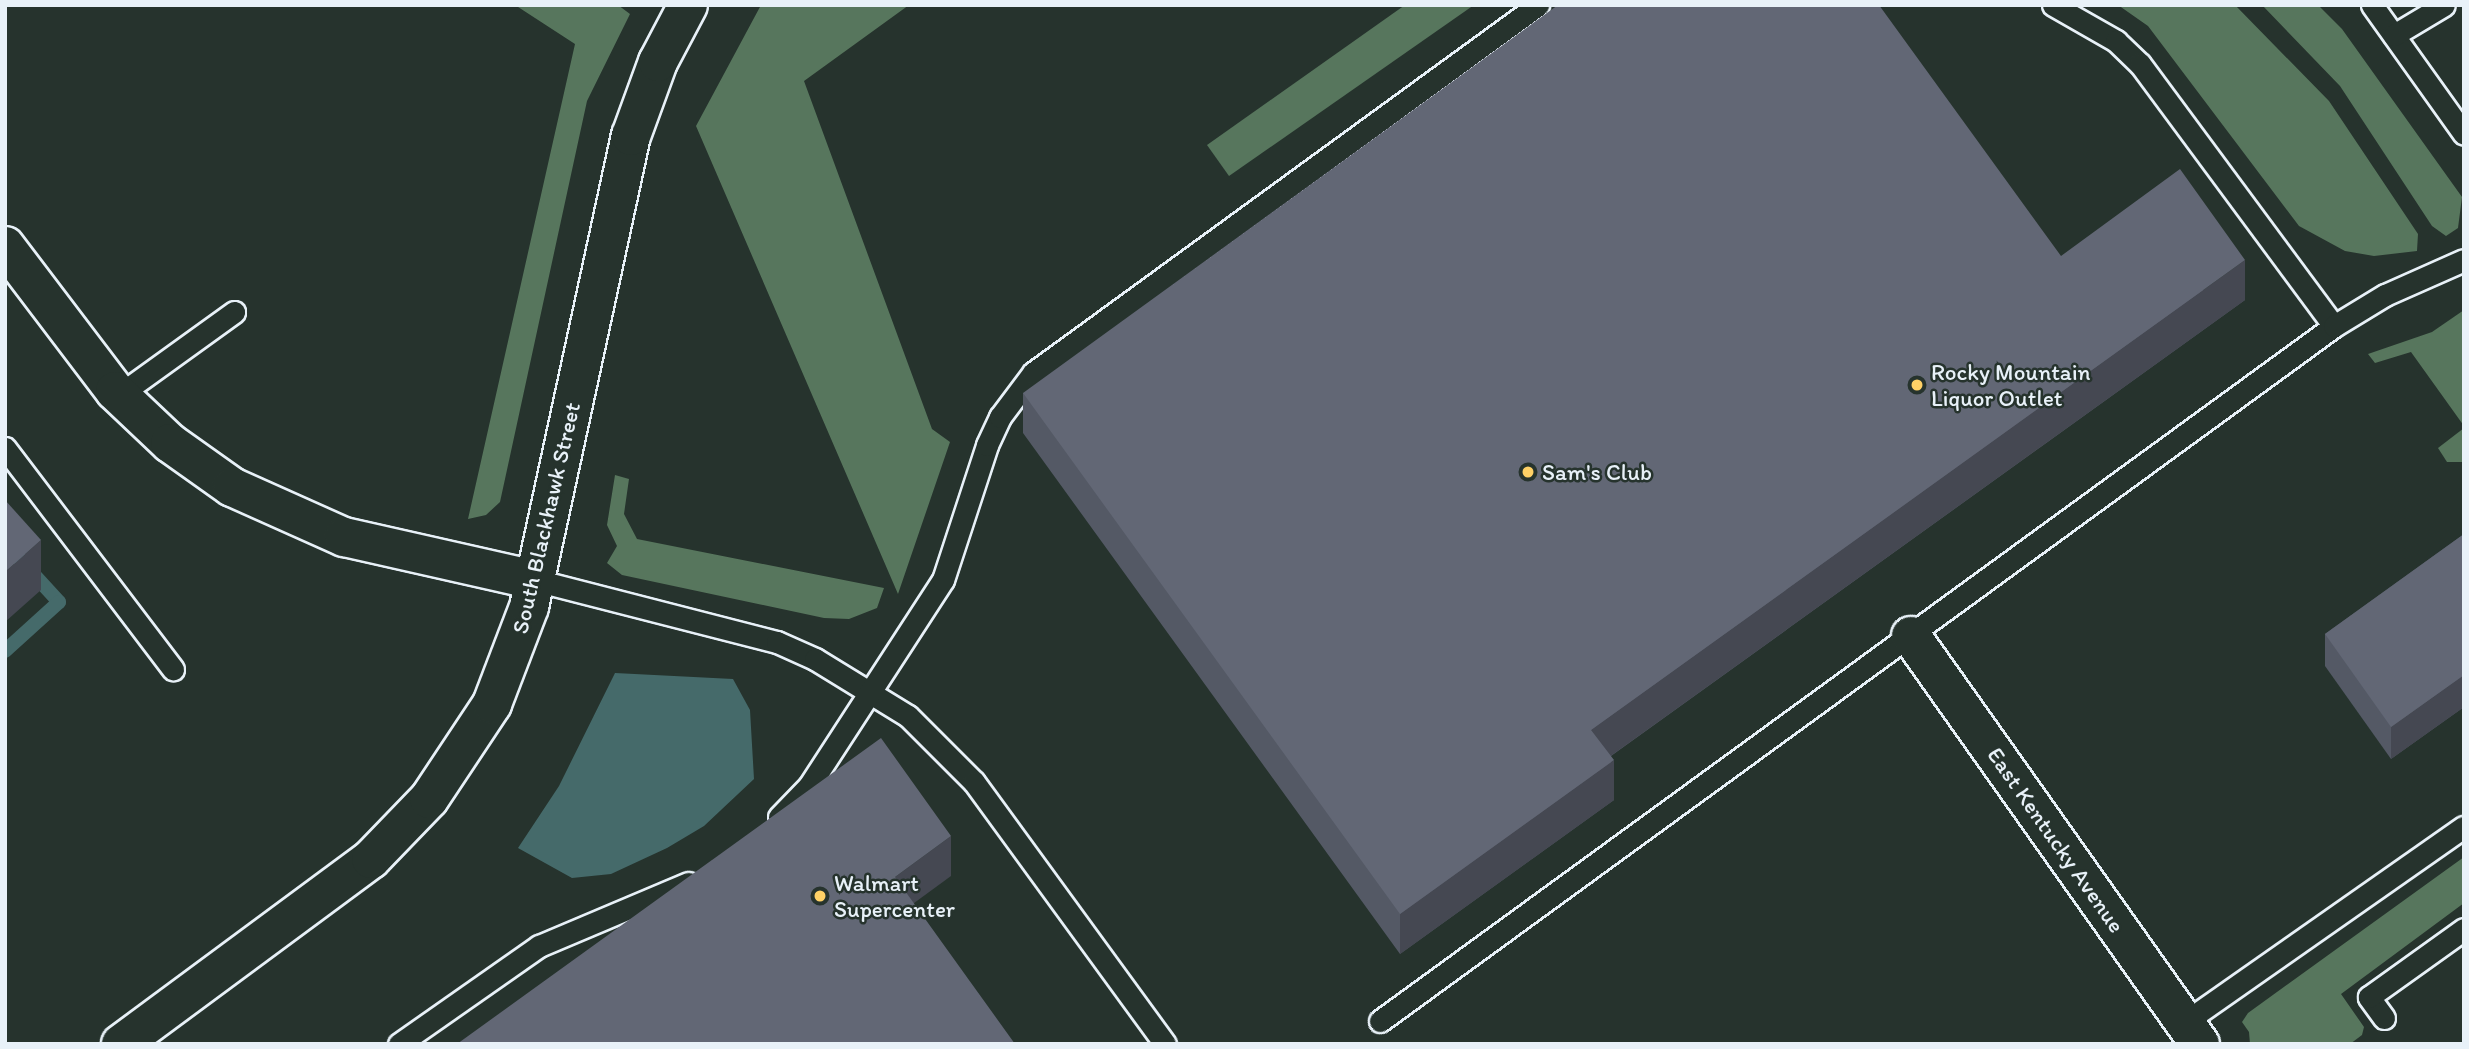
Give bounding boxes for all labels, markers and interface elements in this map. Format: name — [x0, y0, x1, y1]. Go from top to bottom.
place label: Rocky Mountain Liquor Outlet — [1931, 358, 2090, 412]
marker: Rocky Mountain Liquor Outlet — [1909, 377, 1925, 393]
street label: South Blackhawk Street — [506, 400, 586, 636]
place label: Sam's Club — [1542, 458, 1652, 486]
marker: Sam's Club — [1520, 464, 1536, 480]
street label: East Kentucky Avenue — [1982, 742, 2130, 938]
place label: Walmart Supercenter — [834, 869, 955, 923]
marker: Walmart Supercenter — [812, 888, 828, 904]

